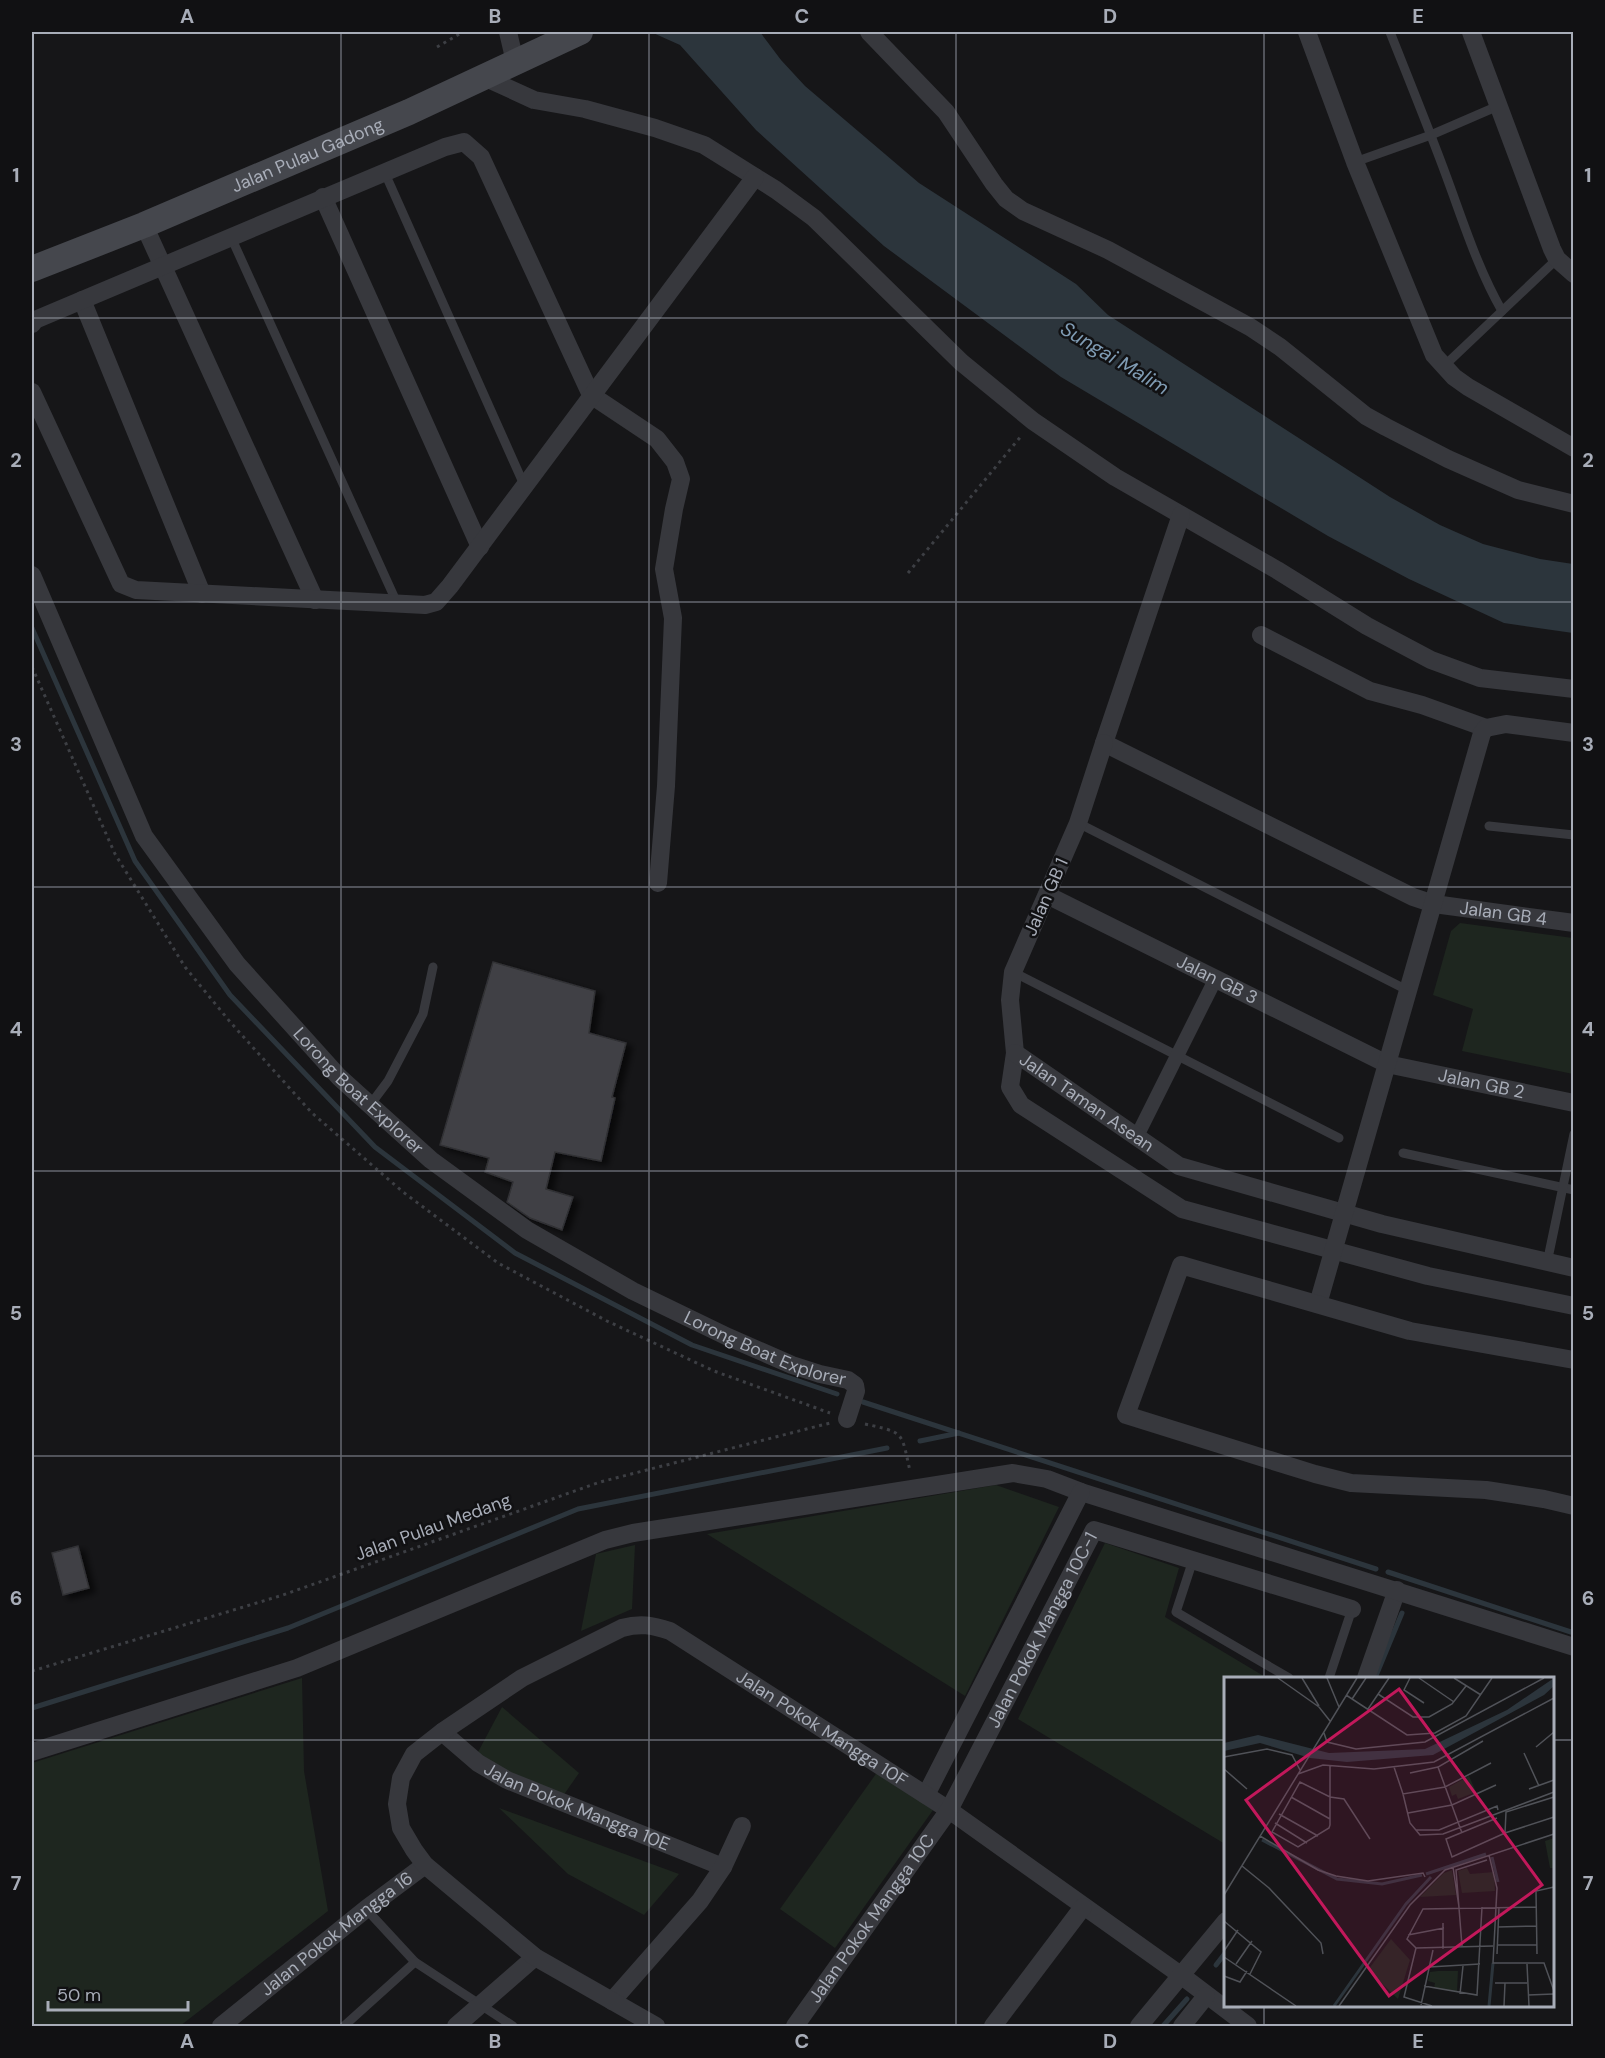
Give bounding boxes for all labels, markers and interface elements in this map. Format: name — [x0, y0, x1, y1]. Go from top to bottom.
text: A — [180, 3, 194, 29]
text: B — [489, 3, 501, 29]
text: C — [795, 3, 809, 29]
text: D — [1103, 3, 1117, 29]
text: E — [1412, 3, 1424, 29]
street label: Jalan Pulau Gadong — [228, 112, 387, 198]
text: 1 — [12, 162, 20, 188]
text: 1 — [1584, 162, 1592, 188]
water label: Sungai Malim — [1056, 315, 1174, 401]
text: 2 — [10, 447, 22, 473]
text: 2 — [1582, 447, 1594, 473]
text: 3 — [10, 731, 22, 757]
text: 3 — [1582, 731, 1594, 757]
street label: Jalan GB 1 — [1018, 854, 1074, 940]
street label: Jalan GB 4 — [1458, 896, 1549, 931]
street label: Jalan GB 3 — [1173, 949, 1262, 1010]
text: 4 — [10, 1016, 23, 1042]
text: 4 — [1582, 1016, 1595, 1042]
street label: Lorong Boat Explorer — [288, 1022, 429, 1160]
street label: Jalan Taman Asean — [1014, 1047, 1159, 1157]
street label: Jalan GB 2 — [1436, 1063, 1527, 1104]
text: 5 — [10, 1300, 22, 1326]
text: 5 — [1582, 1300, 1594, 1326]
street label: Lorong Boat Explorer — [680, 1305, 849, 1391]
street label: Jalan Pulau Medang — [352, 1488, 514, 1566]
street label: Jalan Pokok Mangga 10C-1 — [982, 1528, 1103, 1732]
text: 6 — [10, 1585, 22, 1611]
text: 6 — [1582, 1585, 1594, 1611]
street label: Jalan Pokok Mangga 10F — [732, 1665, 912, 1792]
inset map — [1224, 1677, 1554, 2007]
street label: Jalan Pokok Mangga 10E — [479, 1757, 673, 1856]
street label: Jalan Pokok Mangga 10C — [803, 1829, 940, 2008]
street label: Jalan Pokok Mangga 16 — [255, 1866, 418, 2002]
text: 7 — [11, 1870, 22, 1896]
text: 7 — [1583, 1870, 1594, 1896]
scale bar — [48, 1974, 188, 2012]
text: 50 m — [57, 1983, 101, 2007]
text: A — [180, 2028, 194, 2054]
text: B — [489, 2028, 501, 2054]
text: C — [795, 2028, 809, 2054]
text: D — [1103, 2028, 1117, 2054]
text: E — [1412, 2028, 1424, 2054]

